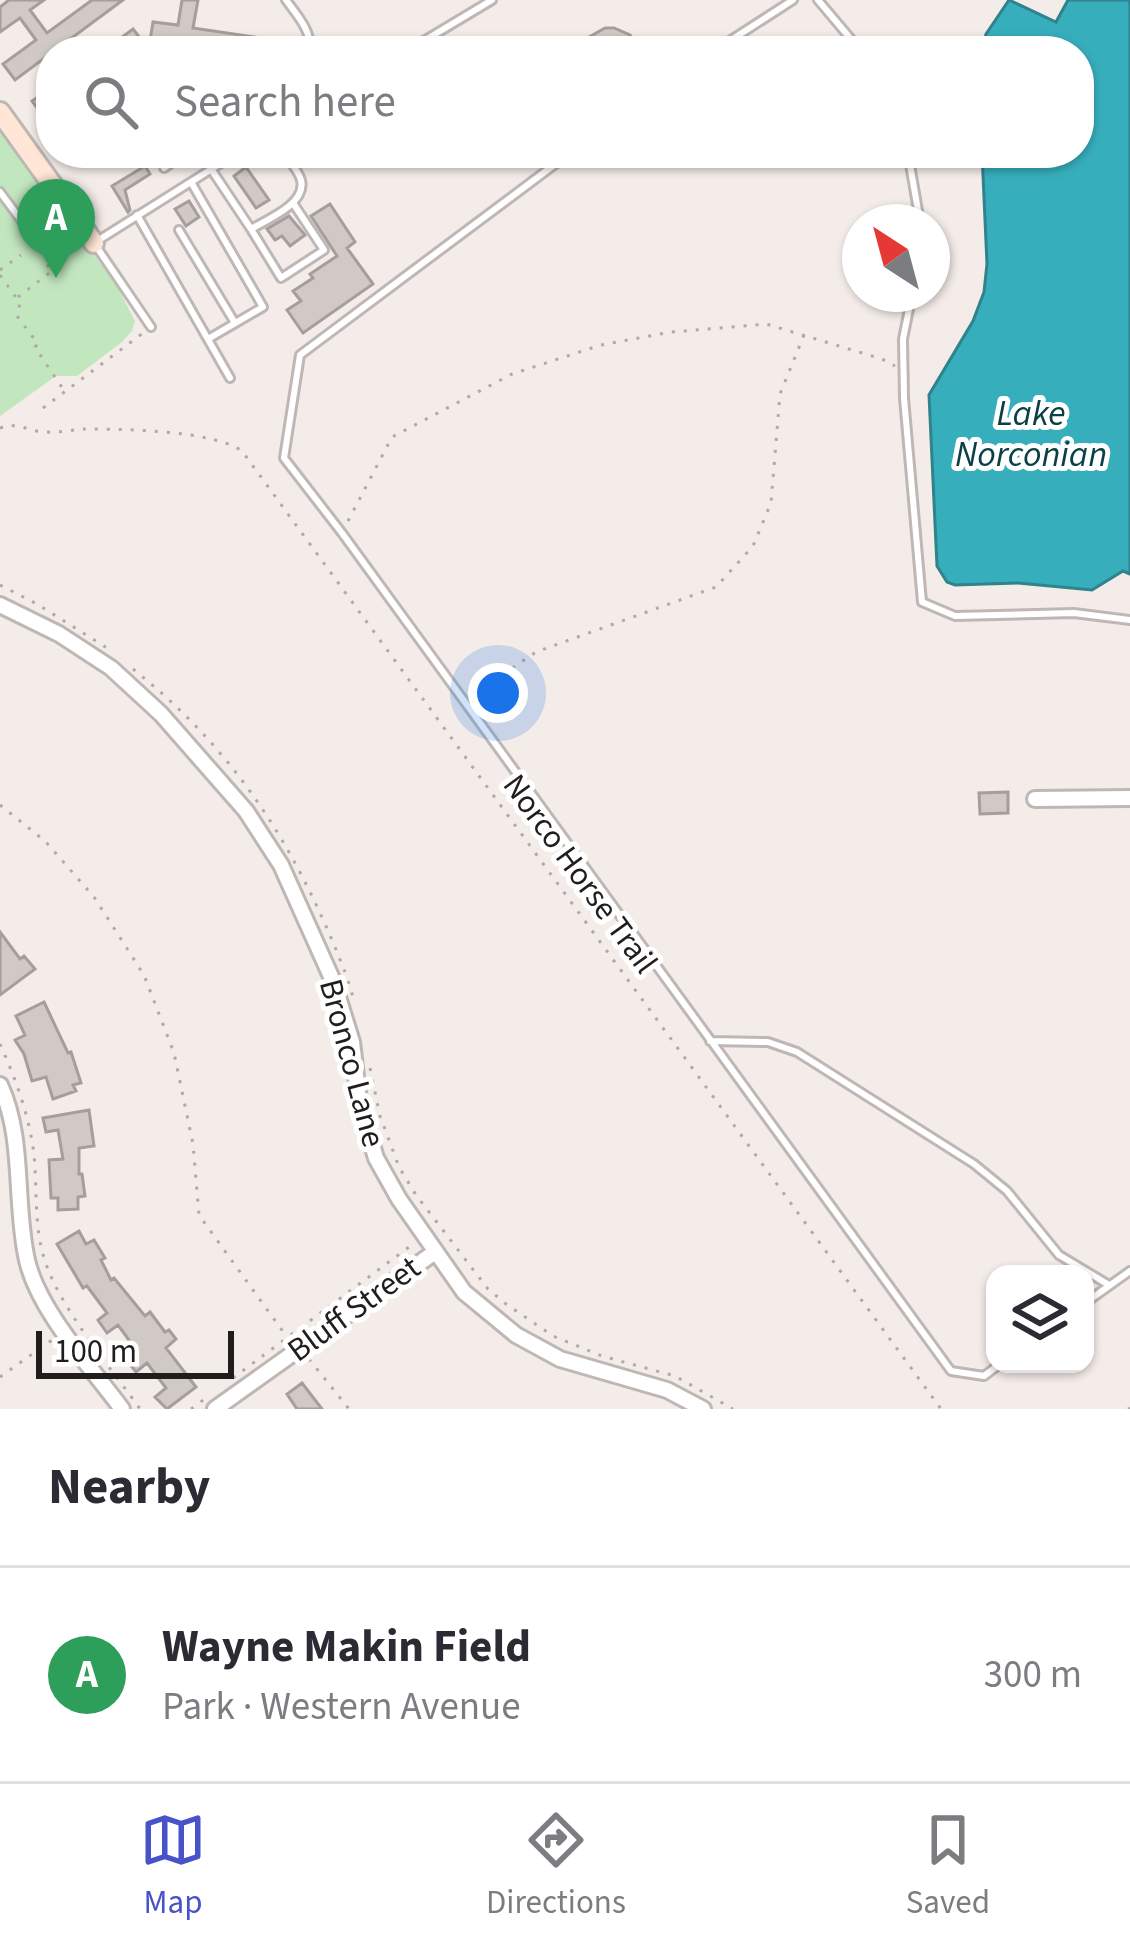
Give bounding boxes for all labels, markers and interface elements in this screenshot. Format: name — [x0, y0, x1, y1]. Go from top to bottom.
search box — [36, 36, 1094, 168]
icon: search — [78, 69, 144, 135]
text: Search here — [174, 70, 396, 134]
pin: A — [17, 179, 95, 278]
north arrow — [842, 204, 950, 312]
water label: Lake Norconian — [955, 388, 1107, 480]
your location — [468, 663, 528, 723]
street label: Norco Horse Trail — [491, 764, 669, 984]
street label: Bronco Lane — [307, 974, 397, 1152]
street label: Bluff Street — [278, 1245, 430, 1373]
map controls — [986, 1265, 1094, 1373]
button: layers — [986, 1265, 1094, 1373]
scale bar — [36, 1325, 234, 1378]
text: 100 m — [54, 1328, 137, 1375]
text: Nearby — [48, 1451, 210, 1523]
text: Wayne Makin Field — [162, 1615, 531, 1679]
text: A — [76, 1647, 98, 1703]
text: 300 m — [984, 1647, 1082, 1703]
text: Park · Western Avenue — [162, 1679, 521, 1735]
tab: Map — [140, 1807, 206, 1926]
tab: Directions — [486, 1807, 626, 1926]
tab: Saved — [906, 1807, 990, 1926]

